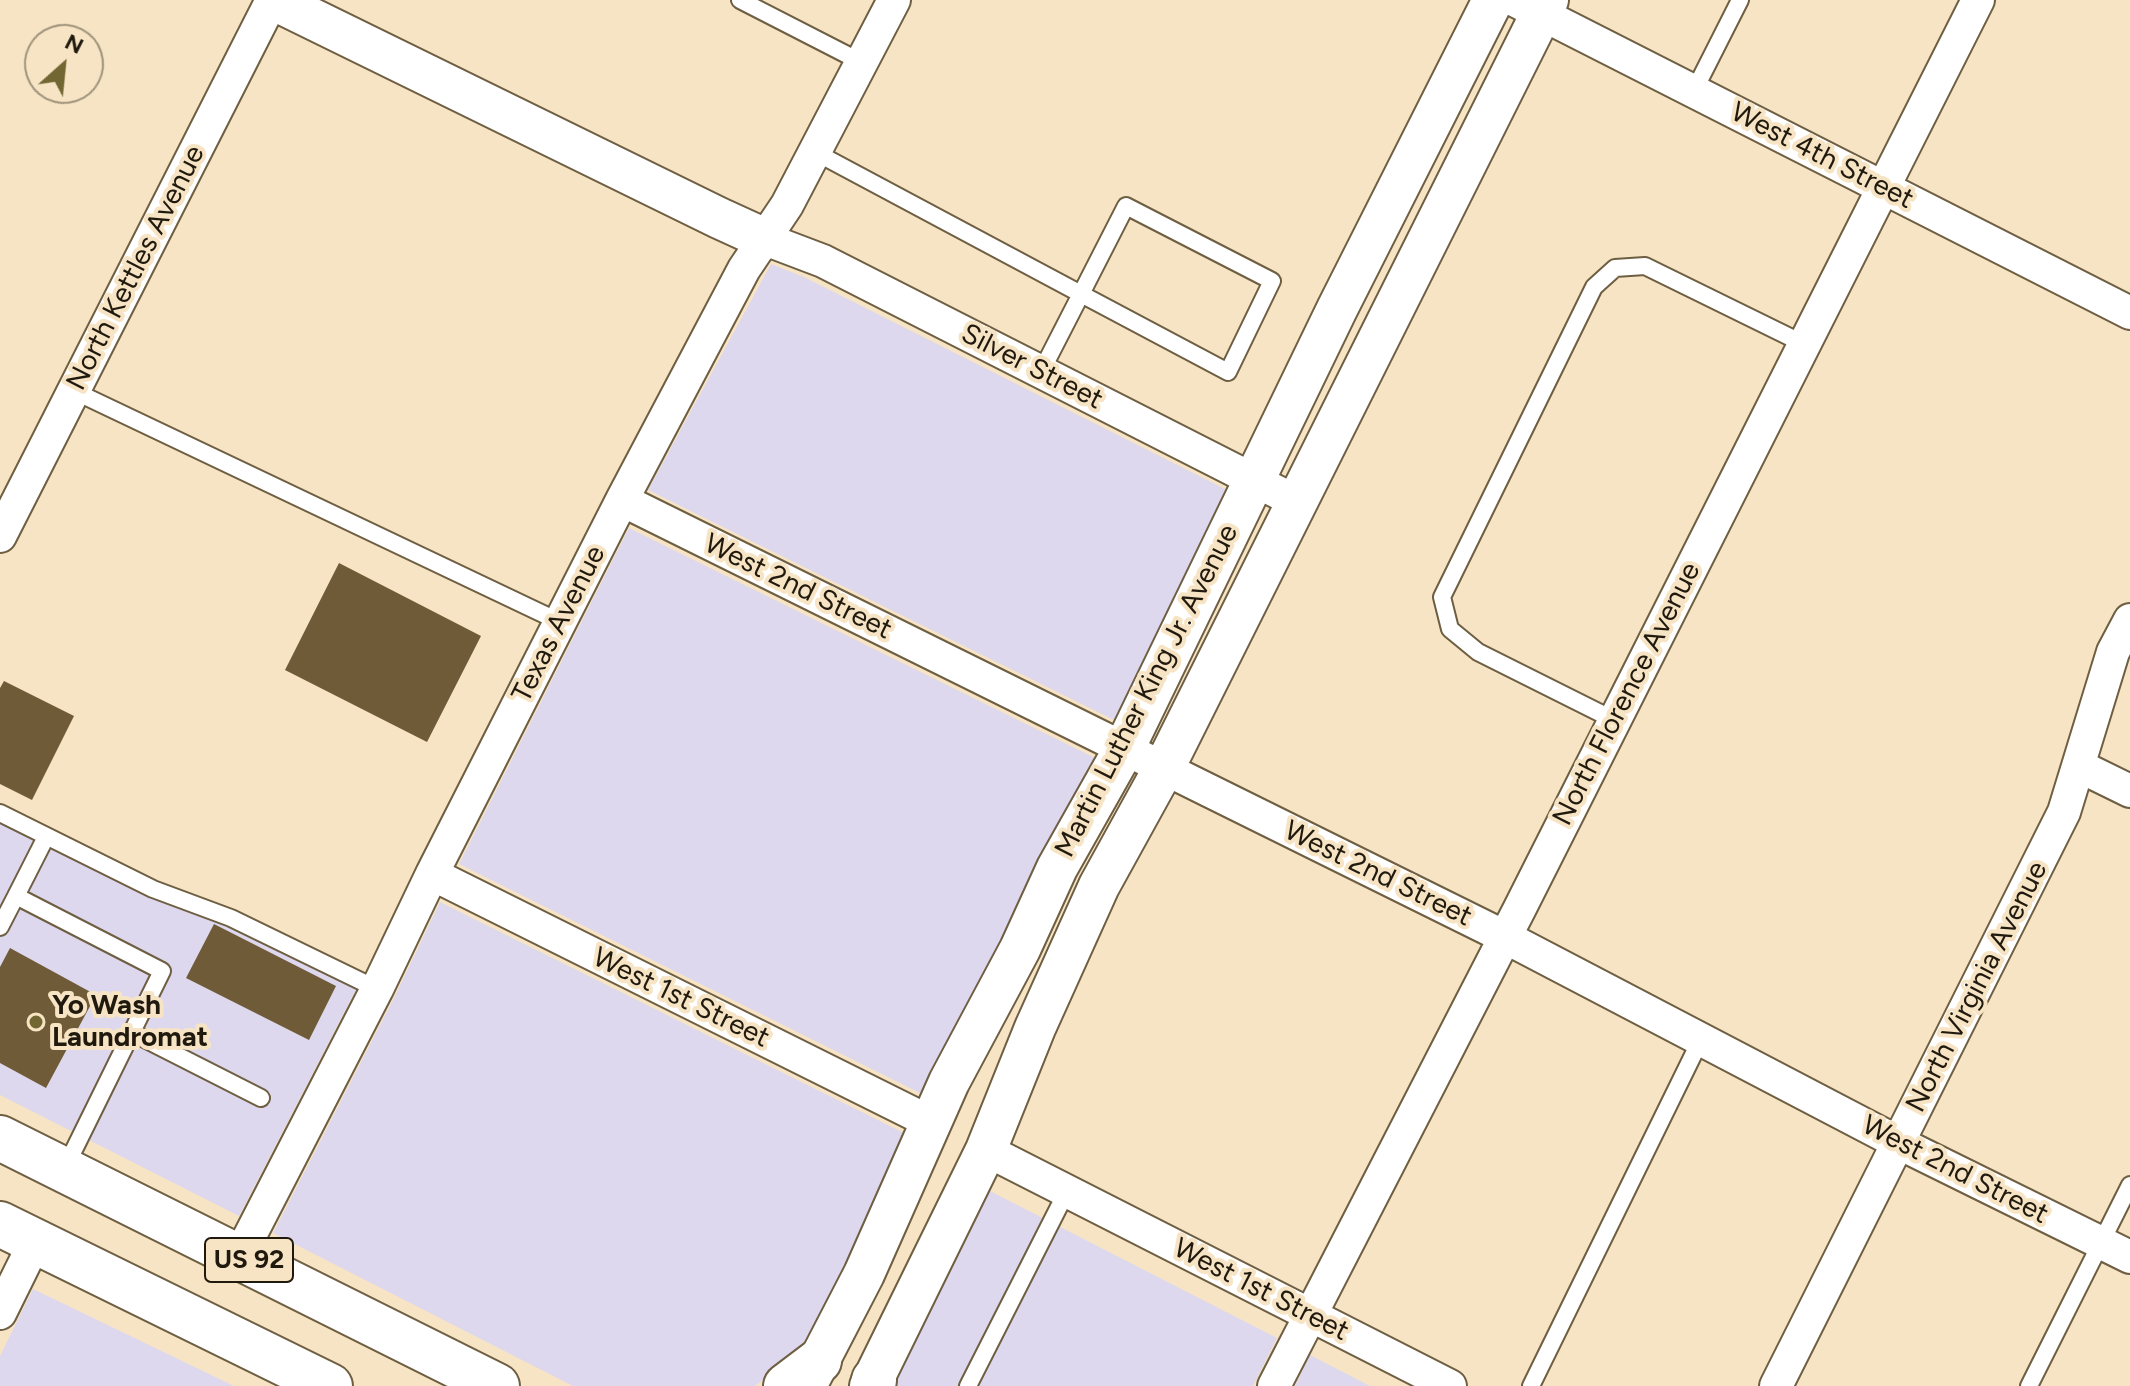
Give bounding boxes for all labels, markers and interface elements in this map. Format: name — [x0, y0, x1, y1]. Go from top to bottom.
north arrow — [24, 24, 104, 104]
text: N — [60, 28, 88, 60]
street label: West 4th Street — [1725, 96, 1919, 216]
street label: North Kettles Avenue — [60, 140, 212, 396]
street label: Silver Street — [956, 317, 1108, 417]
street label: Martin Luther King Jr. Avenue — [1048, 519, 1246, 863]
street label: West 2nd Street — [699, 527, 897, 647]
street label: Texas Avenue — [505, 540, 613, 708]
street label: North Florence Avenue — [1546, 557, 1708, 831]
street label: West 2nd Street — [1279, 814, 1477, 934]
street label: North Virginia Avenue — [1899, 856, 2055, 1118]
street label: West 1st Street — [587, 941, 775, 1055]
place label: Yo Wash Laundromat — [52, 989, 208, 1055]
marker: Yo Wash Laundromat — [27, 1013, 45, 1031]
street label: West 2nd Street — [1856, 1109, 2054, 1231]
street label: West 1st Street — [1168, 1231, 1354, 1349]
road number: US 92 — [205, 1238, 293, 1282]

